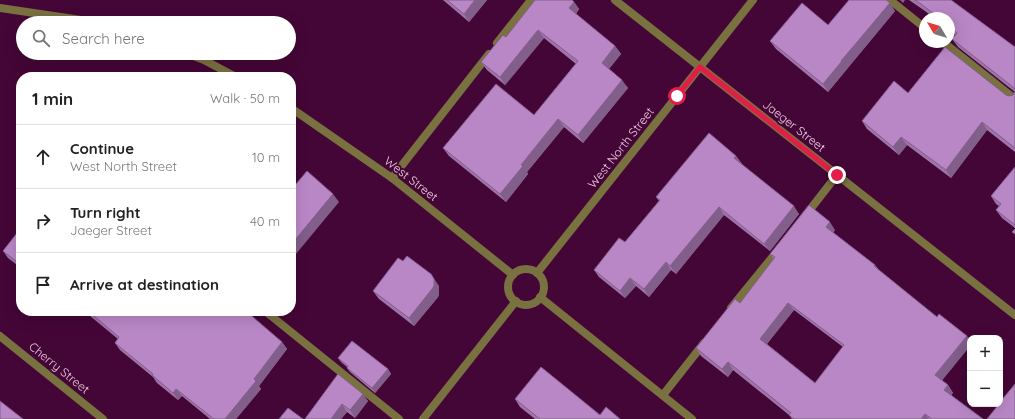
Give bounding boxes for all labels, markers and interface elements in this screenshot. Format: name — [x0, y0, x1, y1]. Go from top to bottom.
north arrow — [919, 12, 955, 48]
search box — [16, 16, 296, 60]
icon: search — [30, 27, 52, 49]
text: Search here — [62, 29, 145, 48]
route start — [668, 87, 686, 105]
text: 1 min — [32, 88, 73, 109]
text: Walk · 50 m — [210, 90, 280, 106]
street label: Jaeger Street — [760, 96, 829, 155]
street label: West North Street — [584, 104, 657, 191]
text: Continue — [70, 139, 134, 158]
icon: ahead — [32, 146, 54, 168]
text: 10 m — [252, 149, 280, 165]
street label: West Street — [381, 153, 441, 204]
text: West North Street — [70, 158, 177, 174]
route end — [828, 166, 846, 184]
text: Turn right — [70, 203, 141, 222]
icon: right — [32, 210, 54, 232]
text: 40 m — [250, 213, 280, 229]
text: Jaeger Street — [70, 222, 152, 238]
icon: arrive — [32, 274, 54, 296]
text: Arrive at destination — [70, 275, 219, 294]
map controls — [967, 335, 1003, 407]
button: + — [967, 335, 1003, 371]
street label: Cherry Street — [26, 339, 93, 397]
button: − — [967, 371, 1003, 407]

